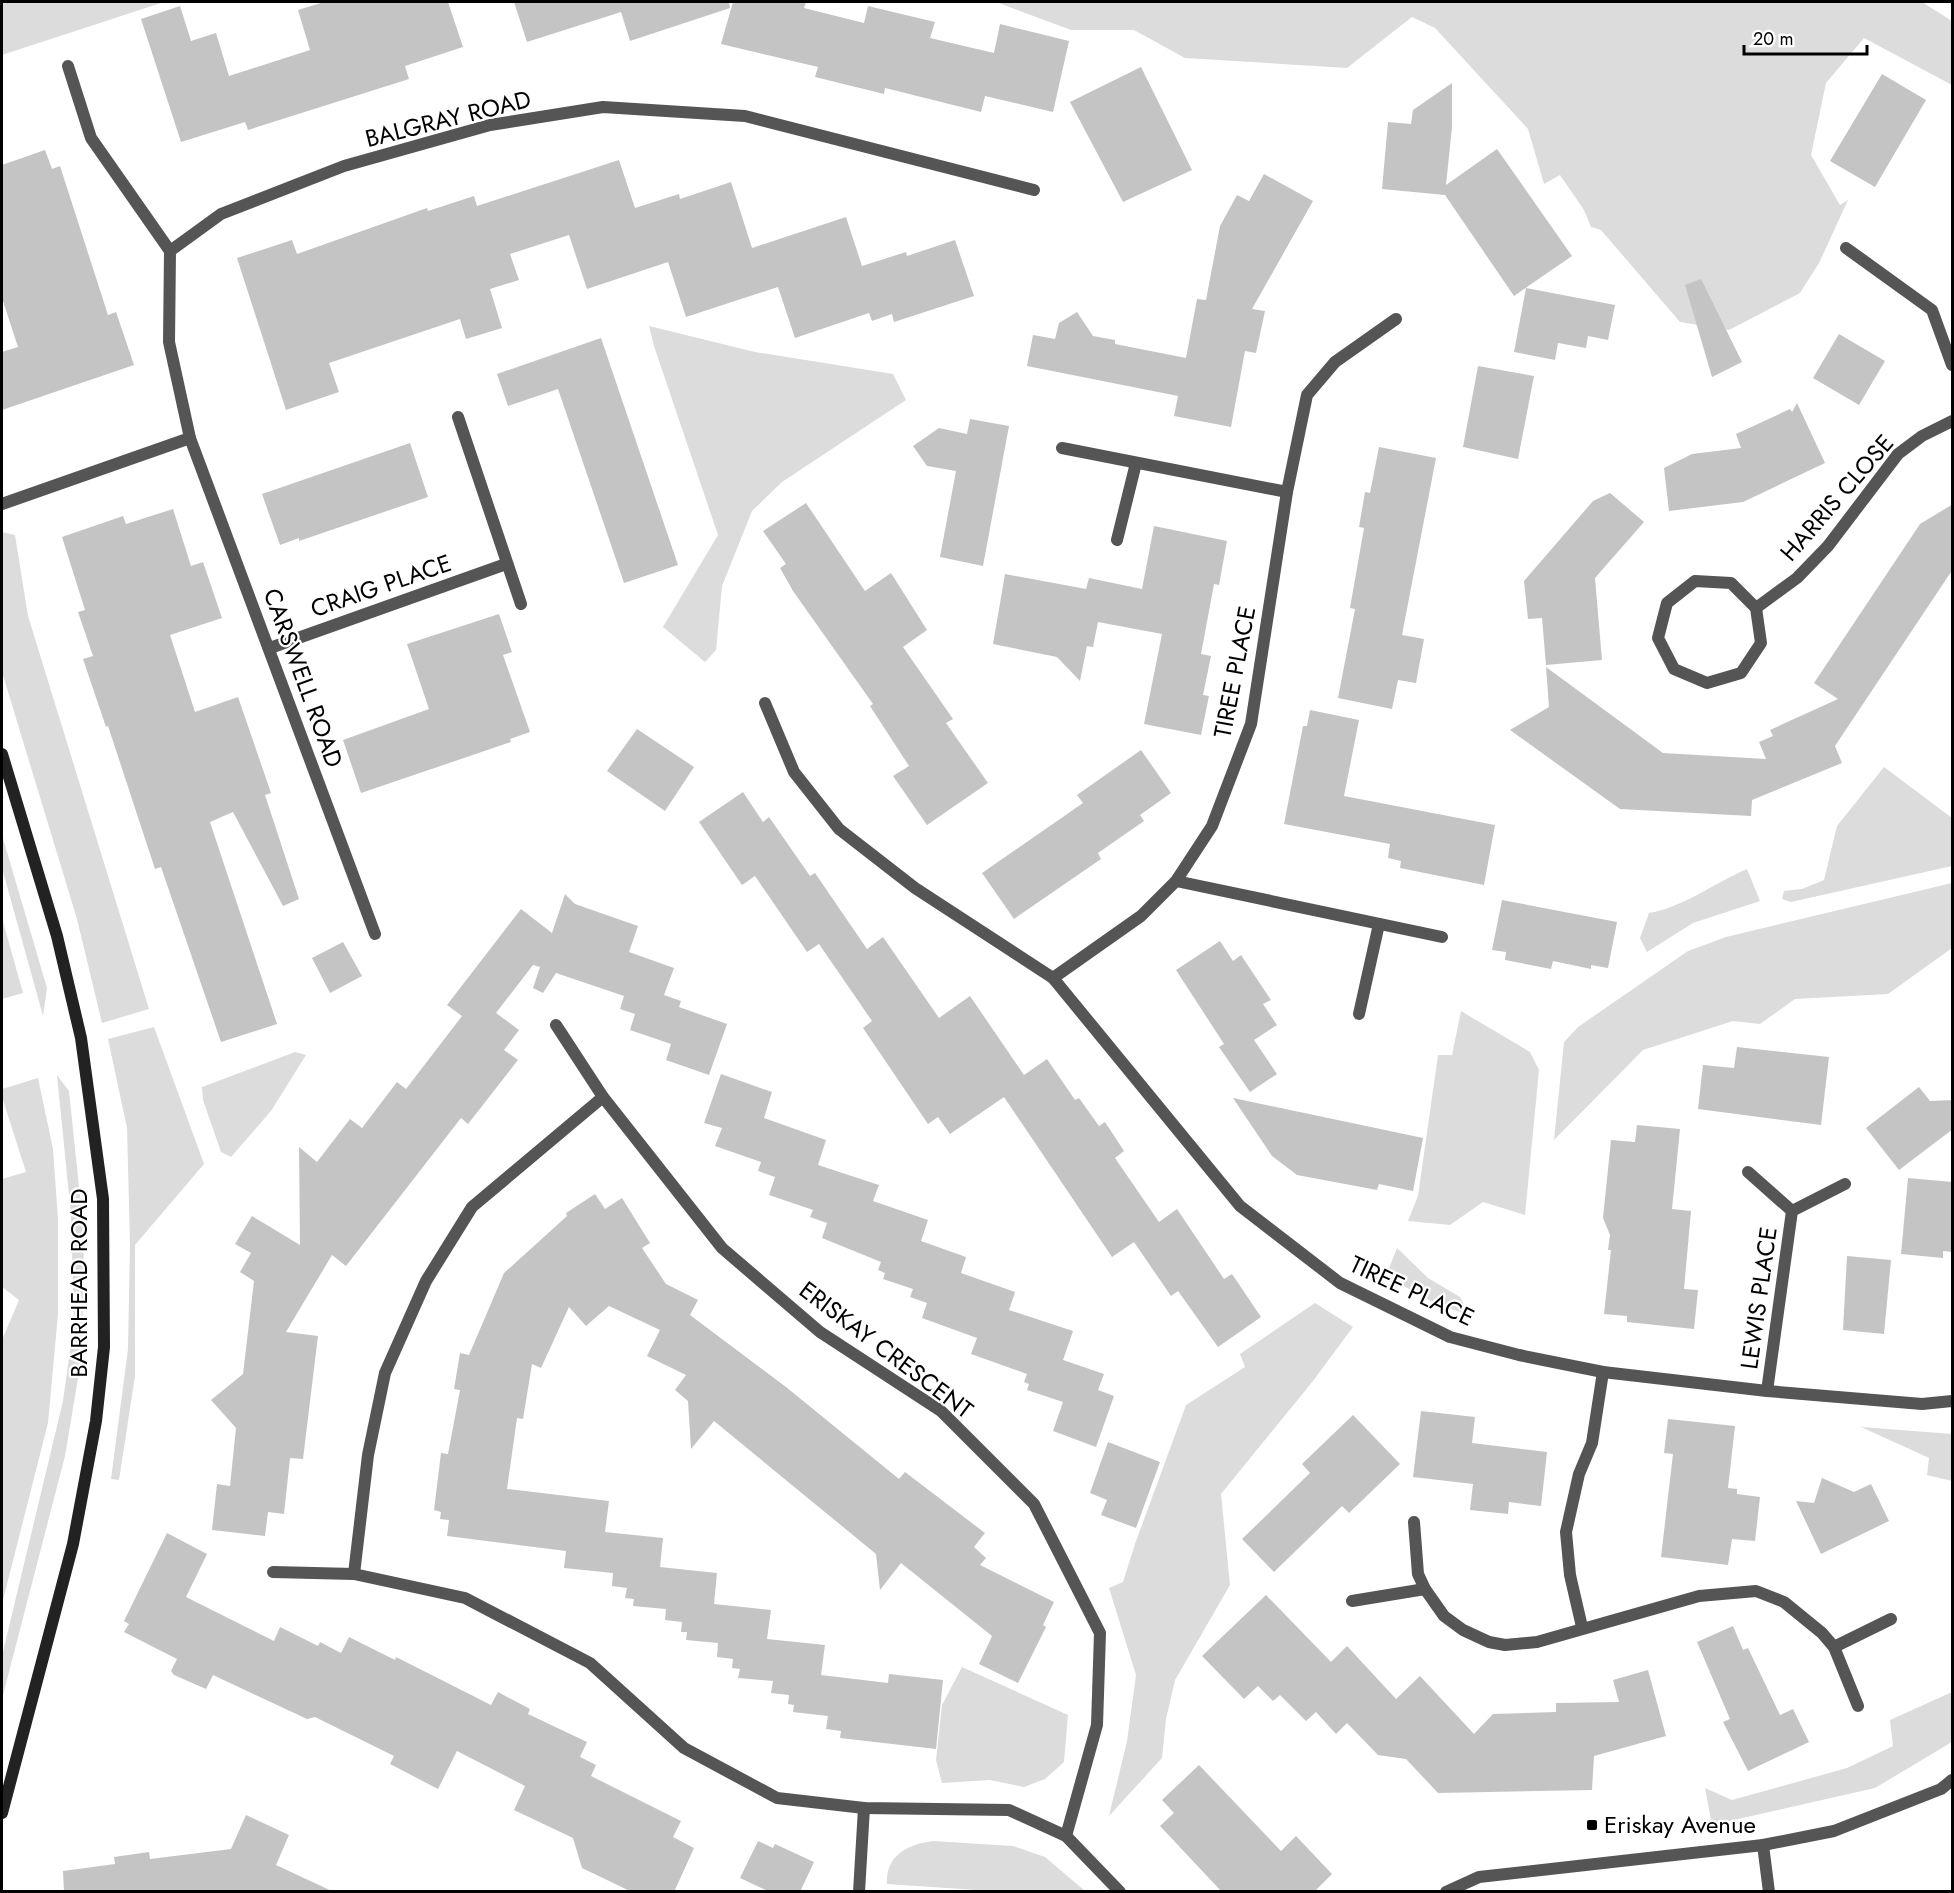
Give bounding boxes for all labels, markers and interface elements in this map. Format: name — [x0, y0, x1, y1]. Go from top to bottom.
scale bar — [1744, 18, 1867, 56]
text: 20 m — [1753, 26, 1793, 52]
street label: BALGRAY ROAD — [361, 81, 534, 156]
street label: HARRIS CLOSE — [1772, 427, 1902, 569]
street label: CRAIG PLACE — [306, 545, 456, 626]
street label: CARSWELL ROAD — [255, 583, 352, 772]
street label: TIREE PLACE — [1205, 603, 1264, 741]
street label: BARRHEAD ROAD — [61, 1188, 96, 1378]
street label: LEWIS PLACE — [1731, 1224, 1786, 1371]
street label: TIREE PLACE — [1344, 1246, 1480, 1335]
street label: ERISKAY CRESCENT — [792, 1273, 981, 1427]
place label: Eriskay Avenue — [1604, 1807, 1756, 1842]
marker: Eriskay Avenue — [1585, 1818, 1599, 1832]

